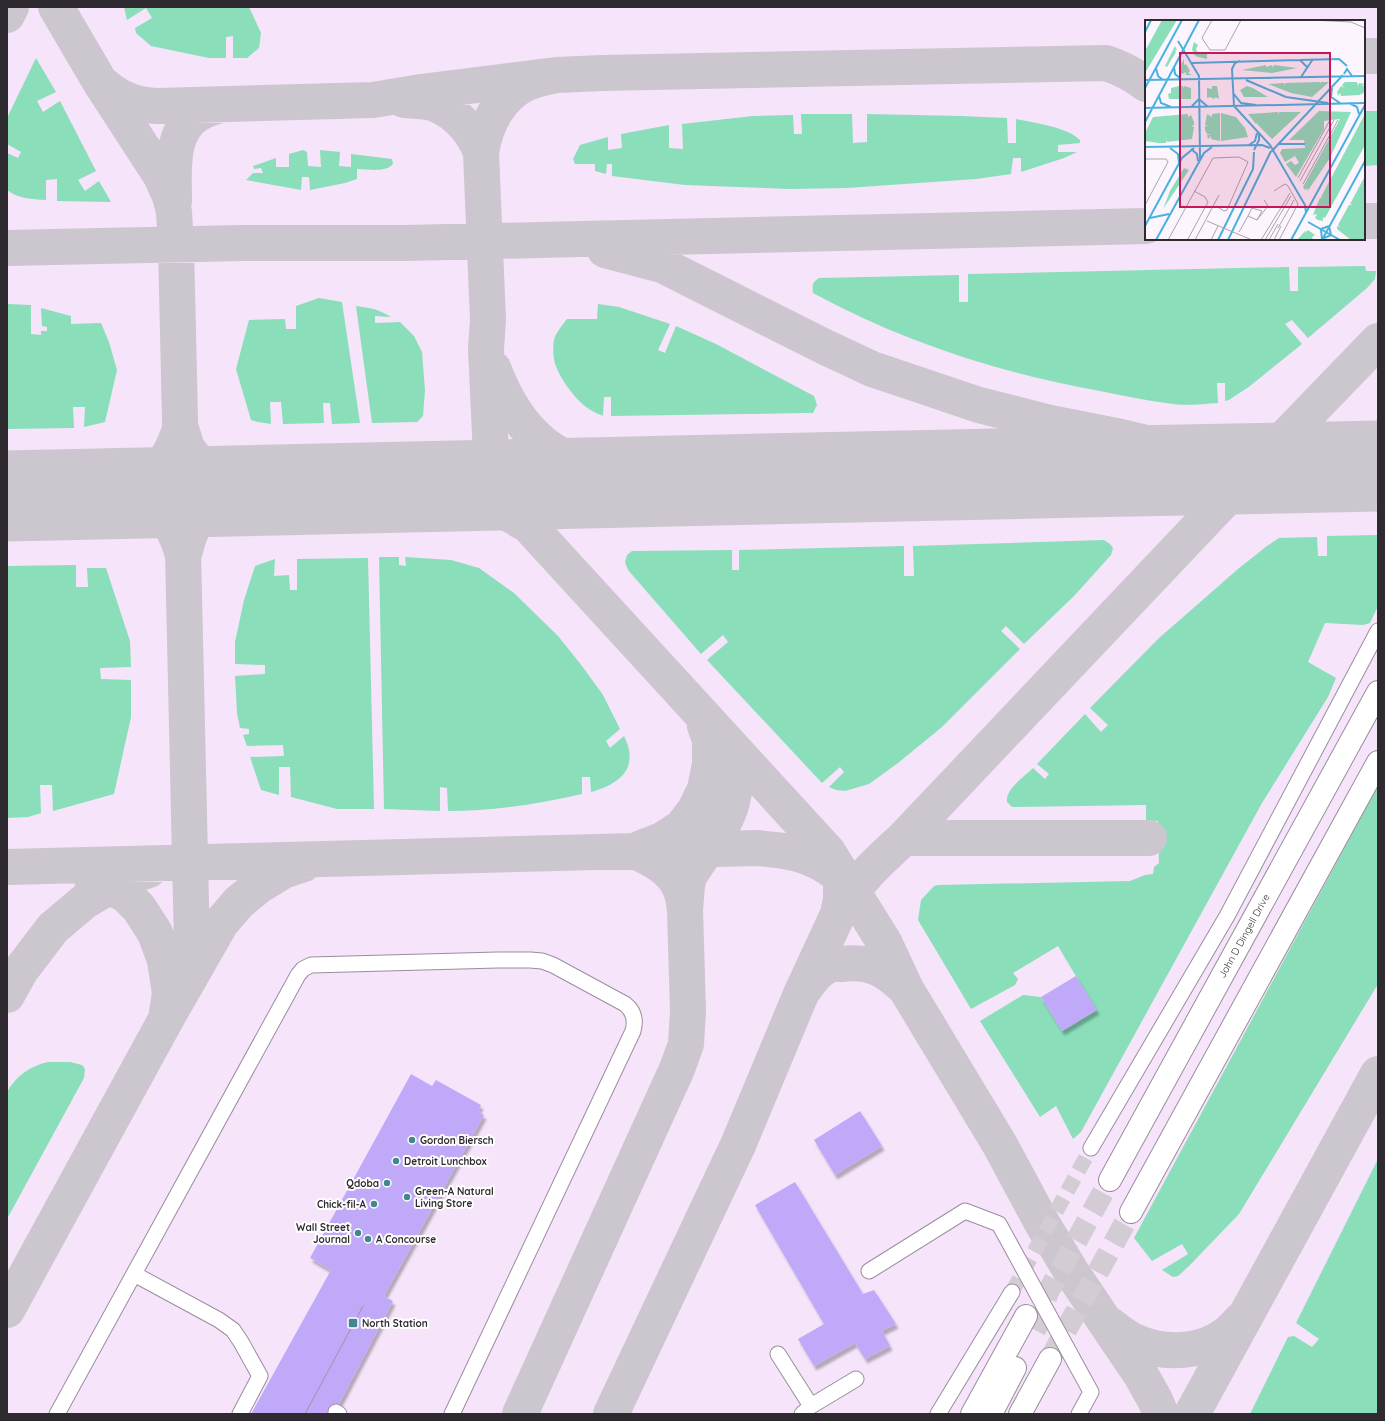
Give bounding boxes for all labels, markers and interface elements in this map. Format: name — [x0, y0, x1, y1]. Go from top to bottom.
inset map — [1145, 20, 1365, 240]
street label: John D Dingell Drive — [1216, 891, 1273, 980]
place label: Gordon Biersch — [420, 1134, 494, 1147]
marker: Gordon Biersch — [407, 1135, 417, 1145]
place label: Detroit Lunchbox — [404, 1155, 487, 1168]
marker: Detroit Lunchbox — [391, 1156, 401, 1166]
place label: Qdoba — [346, 1177, 379, 1190]
marker: Qdoba — [382, 1178, 392, 1188]
place label: Green-A Natural Living Store — [415, 1185, 494, 1210]
marker: Green-A Natural Living Store — [402, 1192, 412, 1202]
place label: Chick-fil-A — [317, 1198, 367, 1211]
marker: Chick-fil-A — [369, 1199, 379, 1209]
place label: Wall Street Journal — [296, 1221, 350, 1246]
marker: Wall Street Journal — [353, 1228, 363, 1238]
place label: A Concourse — [376, 1233, 436, 1246]
marker: A Concourse — [363, 1234, 373, 1244]
marker: North Station — [347, 1317, 359, 1329]
place label: North Station — [362, 1317, 428, 1330]

